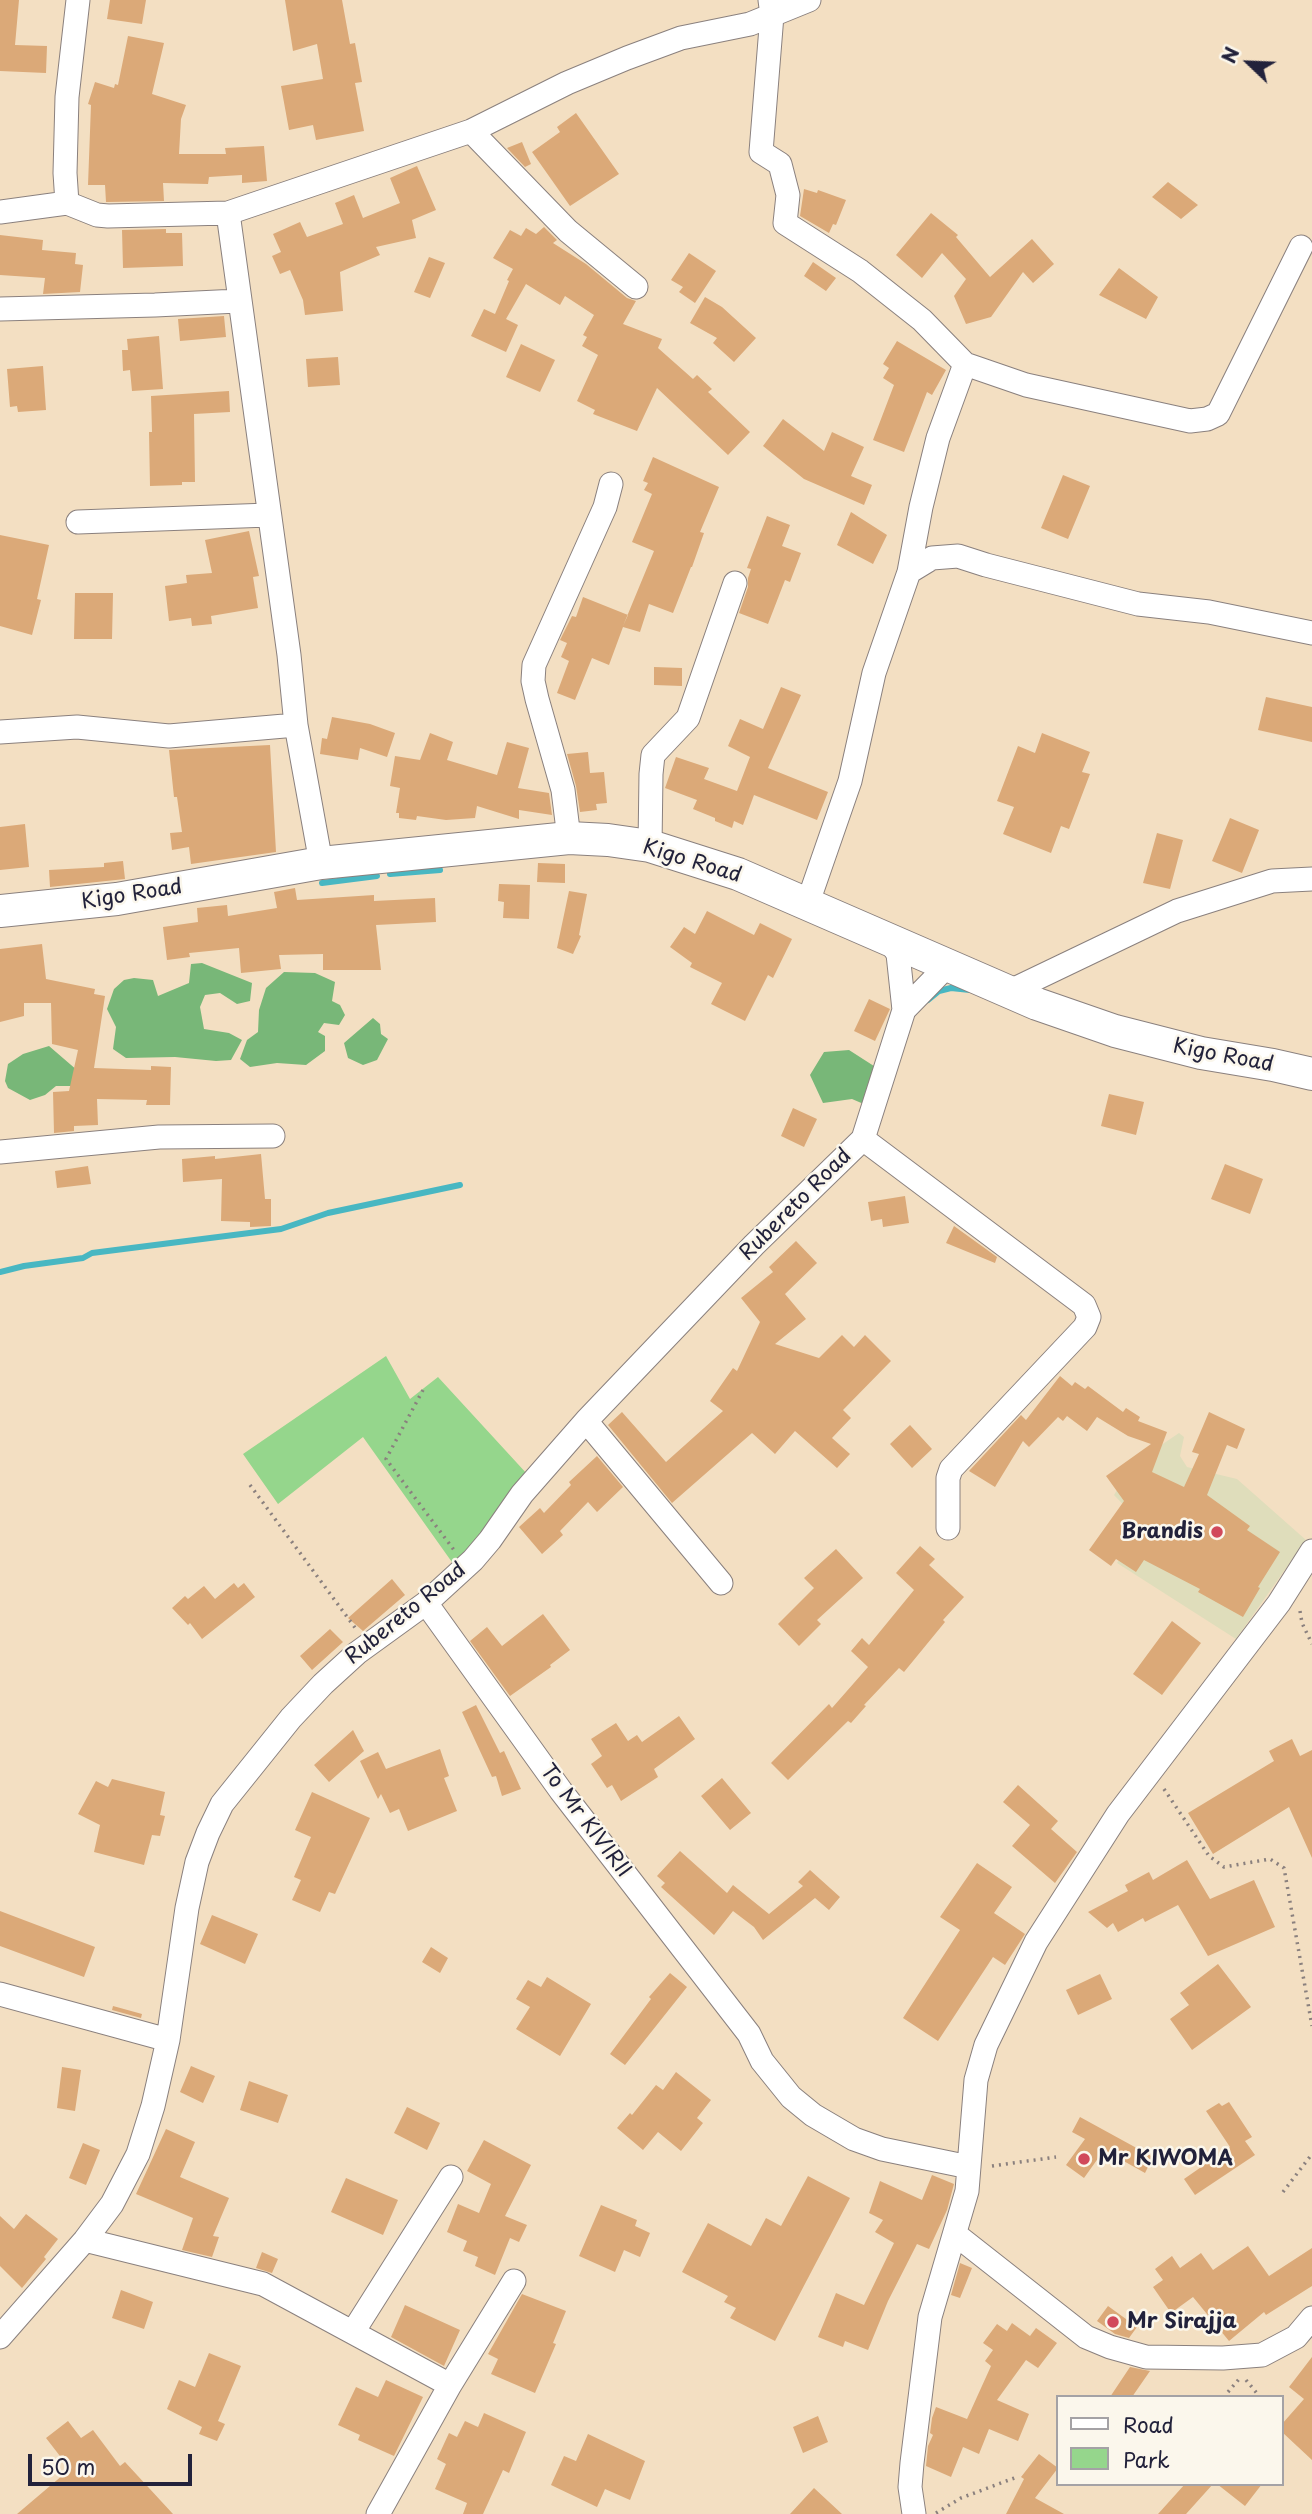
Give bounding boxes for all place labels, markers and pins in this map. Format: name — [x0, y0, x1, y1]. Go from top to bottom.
place label: Brandis — [1121, 1519, 1203, 1545]
marker: Brandis — [1209, 1524, 1225, 1540]
place label: Mr KIWOMA — [1098, 2146, 1233, 2172]
marker: Mr KIWOMA — [1076, 2151, 1092, 2167]
place label: Mr Sirajja — [1127, 2309, 1237, 2335]
marker: Mr Sirajja — [1105, 2314, 1121, 2330]

